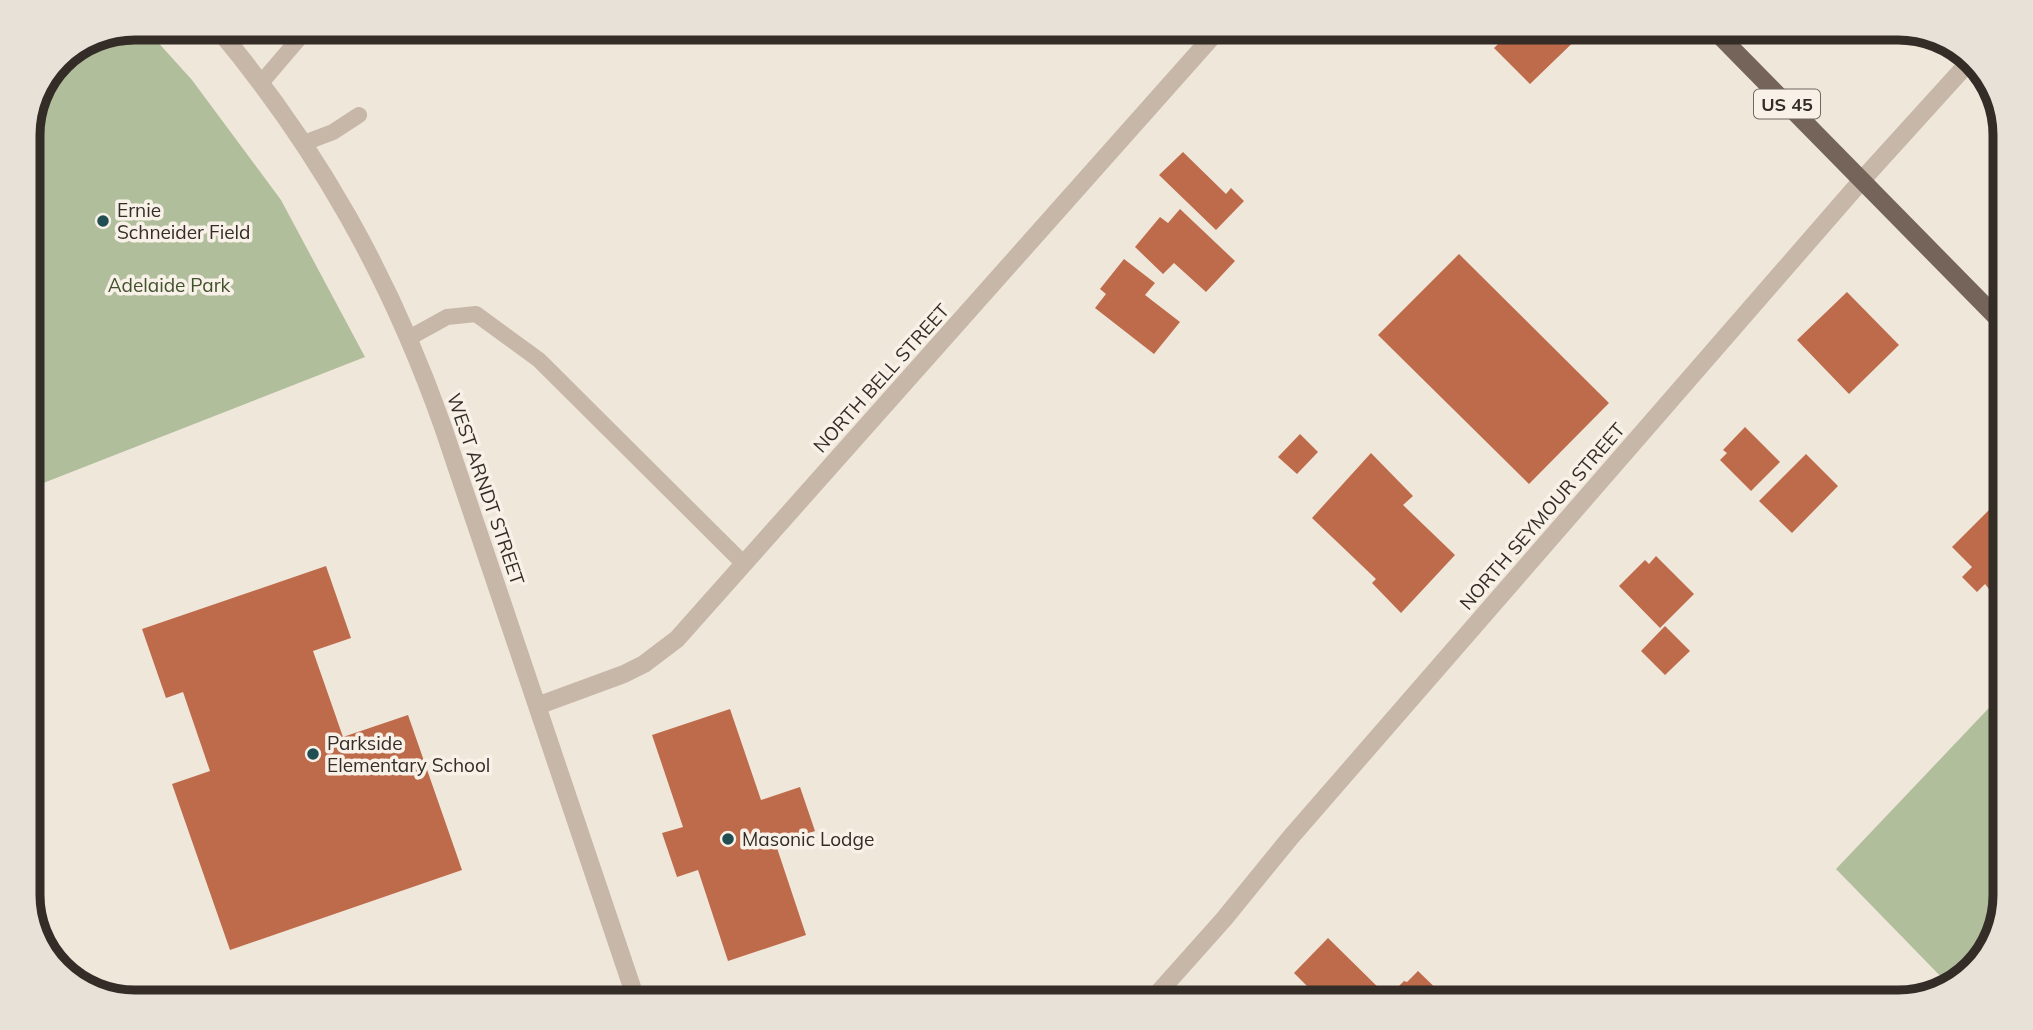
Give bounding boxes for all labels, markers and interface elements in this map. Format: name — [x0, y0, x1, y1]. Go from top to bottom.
road number: US 45 — [1754, 90, 1820, 119]
place label: Ernie Schneider Field — [117, 198, 250, 244]
marker: Ernie Schneider Field — [95, 213, 111, 229]
park label: Adelaide Park — [108, 273, 231, 297]
street label: NORTH BELL STREET — [808, 298, 955, 457]
street label: WEST ARNDT STREET — [442, 390, 530, 588]
street label: NORTH SEYMOUR STREET — [1454, 417, 1630, 614]
place label: Parkside Elementary School — [327, 731, 490, 777]
marker: Parkside Elementary School — [305, 746, 321, 762]
place label: Masonic Lodge — [742, 827, 874, 851]
marker: Masonic Lodge — [720, 831, 736, 847]

